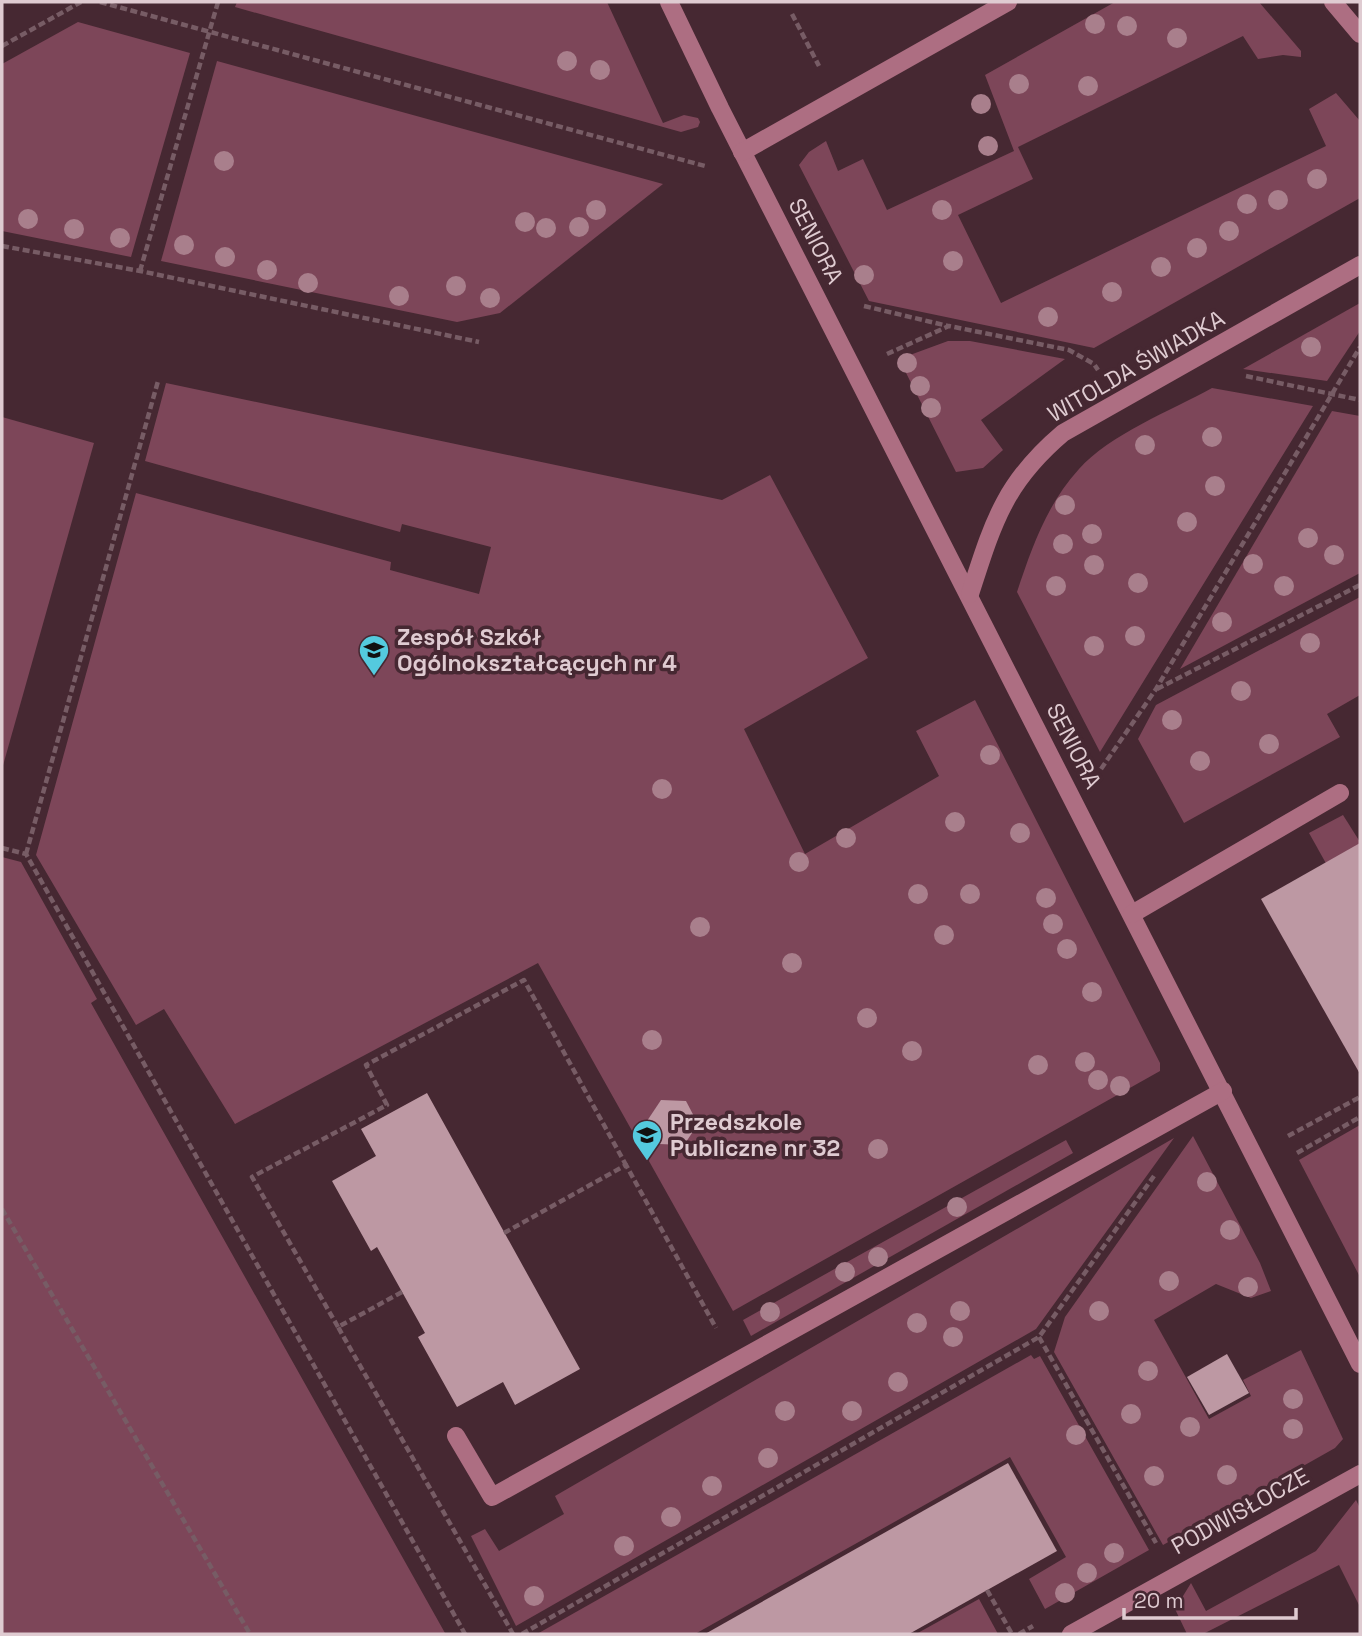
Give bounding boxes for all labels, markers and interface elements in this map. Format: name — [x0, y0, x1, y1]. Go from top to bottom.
street label: SENIORA — [782, 193, 850, 289]
street label: WITOLDA ŚWIADKA — [1042, 303, 1230, 429]
place label: Zespół Szkół Ogólnokształcących nr 4 — [397, 622, 677, 678]
school or university icon: Zespół Szkół Ogólnokształcących nr 4 — [357, 633, 391, 677]
street label: SENIORA — [1040, 698, 1108, 794]
place label: Przedszkole Publiczne nr 32 — [670, 1107, 840, 1163]
school or university icon: Przedszkole Publiczne nr 32 — [630, 1118, 664, 1162]
street label: PODWISŁOCZE — [1166, 1461, 1314, 1561]
scale bar — [1124, 1576, 1296, 1620]
text: 20 m — [1134, 1587, 1184, 1614]

